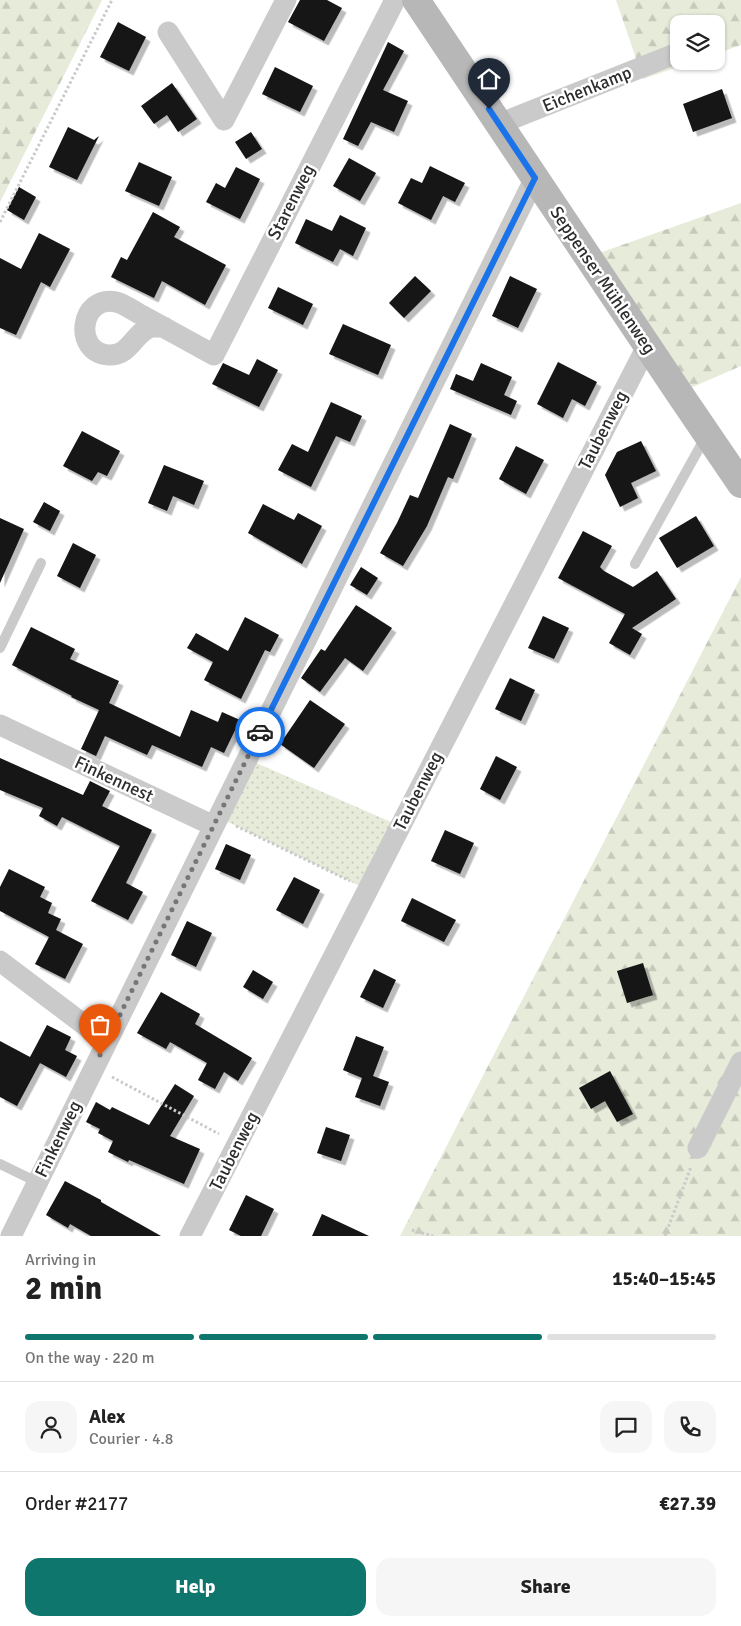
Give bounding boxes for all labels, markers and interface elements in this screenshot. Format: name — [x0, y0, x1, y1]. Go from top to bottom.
map controls — [670, 15, 725, 70]
button: layers — [670, 15, 725, 70]
pin — [468, 58, 510, 109]
street label: Eichenkamp — [539, 61, 635, 117]
icon: home — [475, 65, 503, 93]
street label: Starenweg — [263, 161, 319, 243]
street label: Seppenser Mühlenweg — [545, 202, 661, 358]
street label: Taubenweg — [574, 387, 632, 473]
courier — [235, 707, 285, 757]
icon: car — [246, 718, 274, 746]
street label: Taubenweg — [389, 748, 447, 834]
street label: Finkennest — [71, 751, 157, 807]
pin — [79, 1004, 121, 1055]
icon: bag — [86, 1011, 114, 1039]
street label: Finkenweg — [30, 1097, 86, 1181]
street label: Taubenweg — [205, 1108, 263, 1194]
text: Arriving in — [25, 1250, 96, 1270]
text: 15:40–15:45 — [612, 1267, 716, 1291]
text: 2 min — [25, 1269, 102, 1308]
text: On the way · 220 m — [25, 1348, 155, 1368]
button: person — [25, 1401, 77, 1453]
button: chat — [600, 1401, 652, 1453]
button: phone — [664, 1401, 716, 1453]
text: Alex — [89, 1405, 125, 1429]
text: Courier · 4.8 — [89, 1429, 173, 1449]
text: Order #2177 — [25, 1492, 128, 1516]
text: €27.39 — [659, 1492, 716, 1516]
button: Help — [25, 1558, 366, 1616]
button: Share — [376, 1558, 716, 1616]

